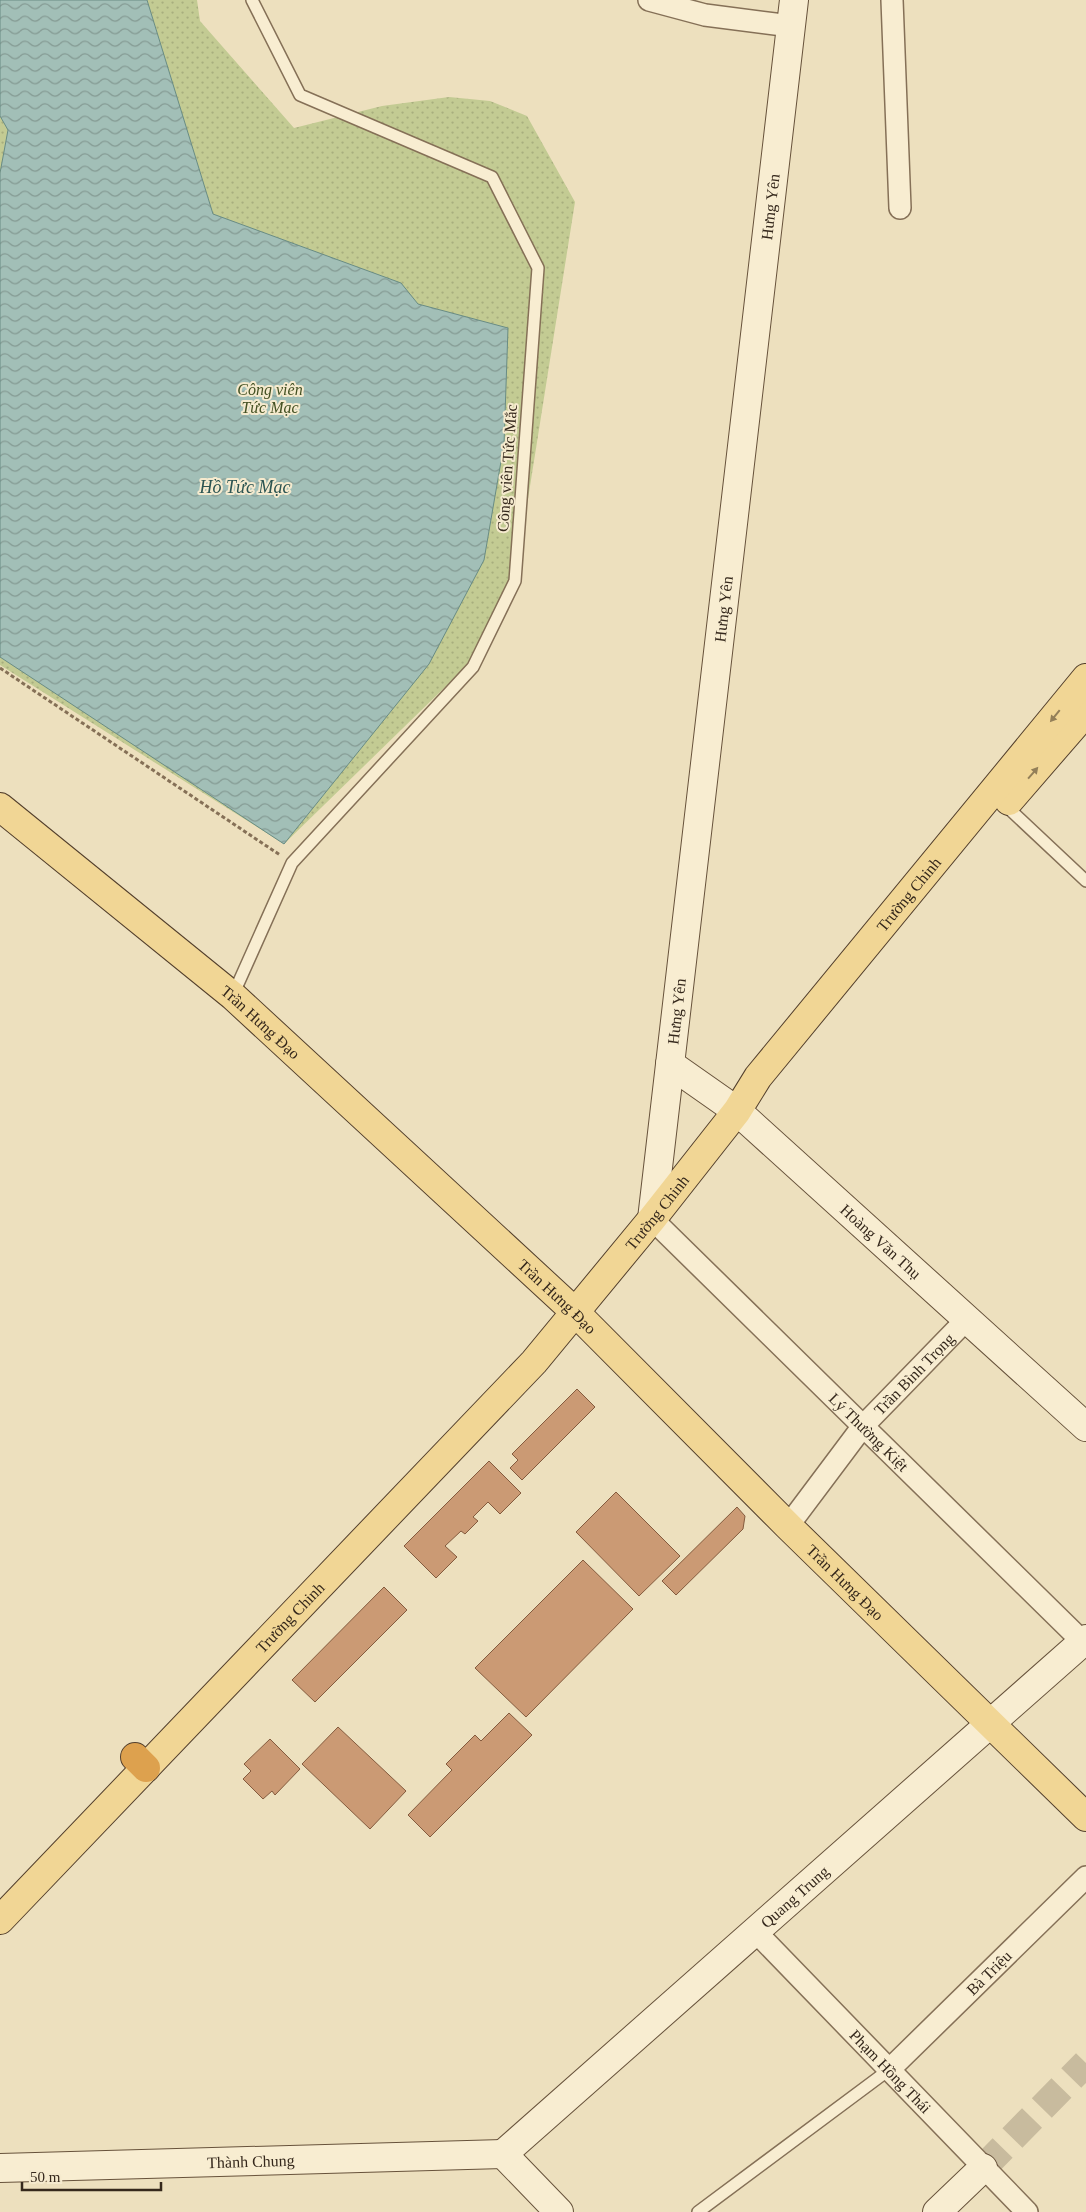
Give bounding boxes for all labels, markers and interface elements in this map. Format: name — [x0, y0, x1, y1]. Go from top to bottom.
street label: Hưng Yên — [758, 173, 782, 241]
park label: Công viên Tức Mạc — [237, 381, 303, 416]
street label: Công viên Tức Mắc — [494, 404, 521, 532]
water label: Hồ Tức Mạc — [199, 477, 290, 497]
street label: Hưng Yên — [711, 575, 735, 643]
one-way arrow — [1050, 710, 1061, 722]
one-way arrow — [1028, 766, 1039, 779]
street label: Trường Chinh — [873, 854, 944, 935]
street label: Hưng Yên — [664, 977, 688, 1045]
street label: Trần Hưng Đạo — [218, 982, 304, 1062]
street label: Trường Chinh — [622, 1172, 692, 1253]
street label: Hoàng Văn Thụ — [837, 1201, 925, 1282]
street label: Trần Hưng Đạo — [515, 1256, 600, 1337]
street label: Trần Bình Trọng — [870, 1329, 958, 1418]
street label: Lý Thường Kiệt — [826, 1389, 912, 1475]
street label: Trần Hưng Đạo — [804, 1541, 887, 1623]
street label: Trường Chinh — [252, 1579, 327, 1656]
street label: Quang Trung — [757, 1862, 833, 1931]
street label: Bà Triệu — [963, 1947, 1014, 1998]
street label: Phạm Hồng Thái — [847, 2026, 935, 2117]
street label: Thành Chung — [207, 2151, 295, 2171]
scale bar — [22, 2160, 161, 2192]
text: 50 m — [30, 2169, 61, 2185]

